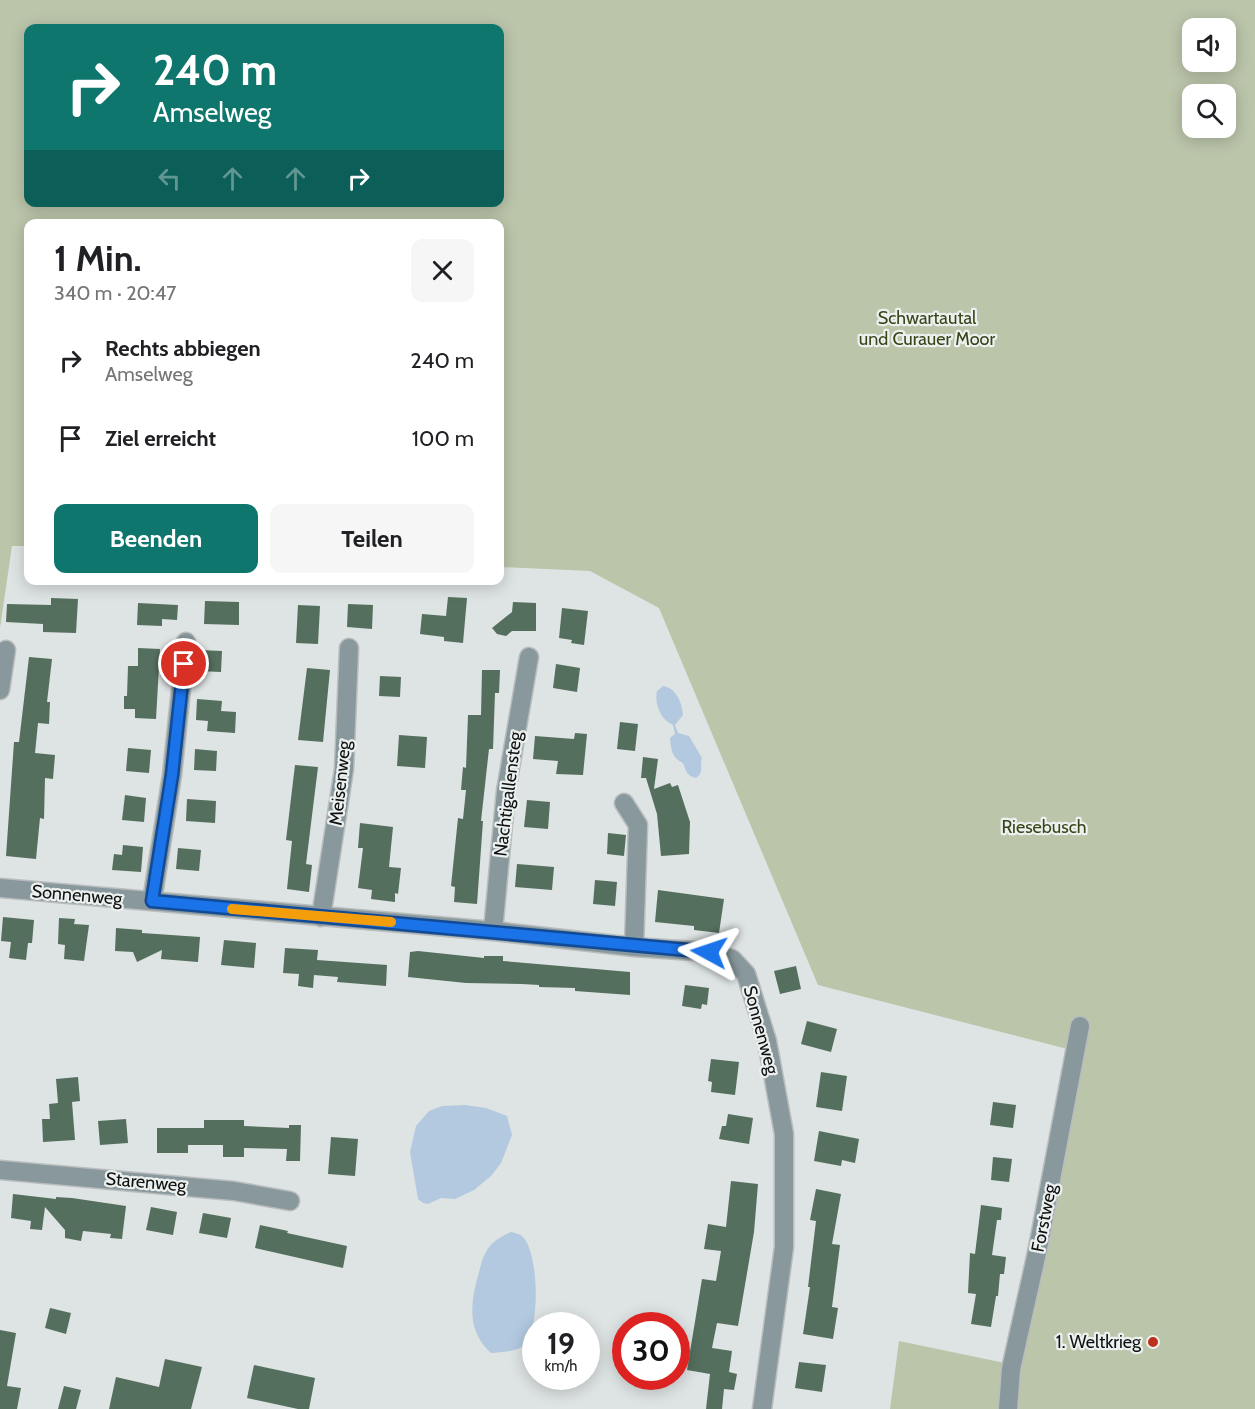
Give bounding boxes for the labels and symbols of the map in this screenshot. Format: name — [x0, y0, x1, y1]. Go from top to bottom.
park label: Schwartautal und Curauer Moor — [859, 307, 995, 350]
pin — [158, 638, 209, 689]
street label: Nachtigallensteg — [489, 729, 527, 858]
street label: Meisenweg — [325, 738, 355, 827]
park label: Riesebusch — [1001, 816, 1087, 838]
street label: Sonnenweg — [31, 880, 124, 910]
position arrow — [677, 920, 741, 984]
street label: Sonnenweg — [739, 983, 784, 1078]
street label: Starenweg — [105, 1168, 188, 1197]
street label: Forstweg — [1027, 1181, 1062, 1254]
speed limit sign: 30 — [612, 1312, 690, 1390]
place label: 1. Weltkrieg — [1056, 1331, 1142, 1353]
marker: 1. Weltkrieg — [1146, 1335, 1160, 1349]

